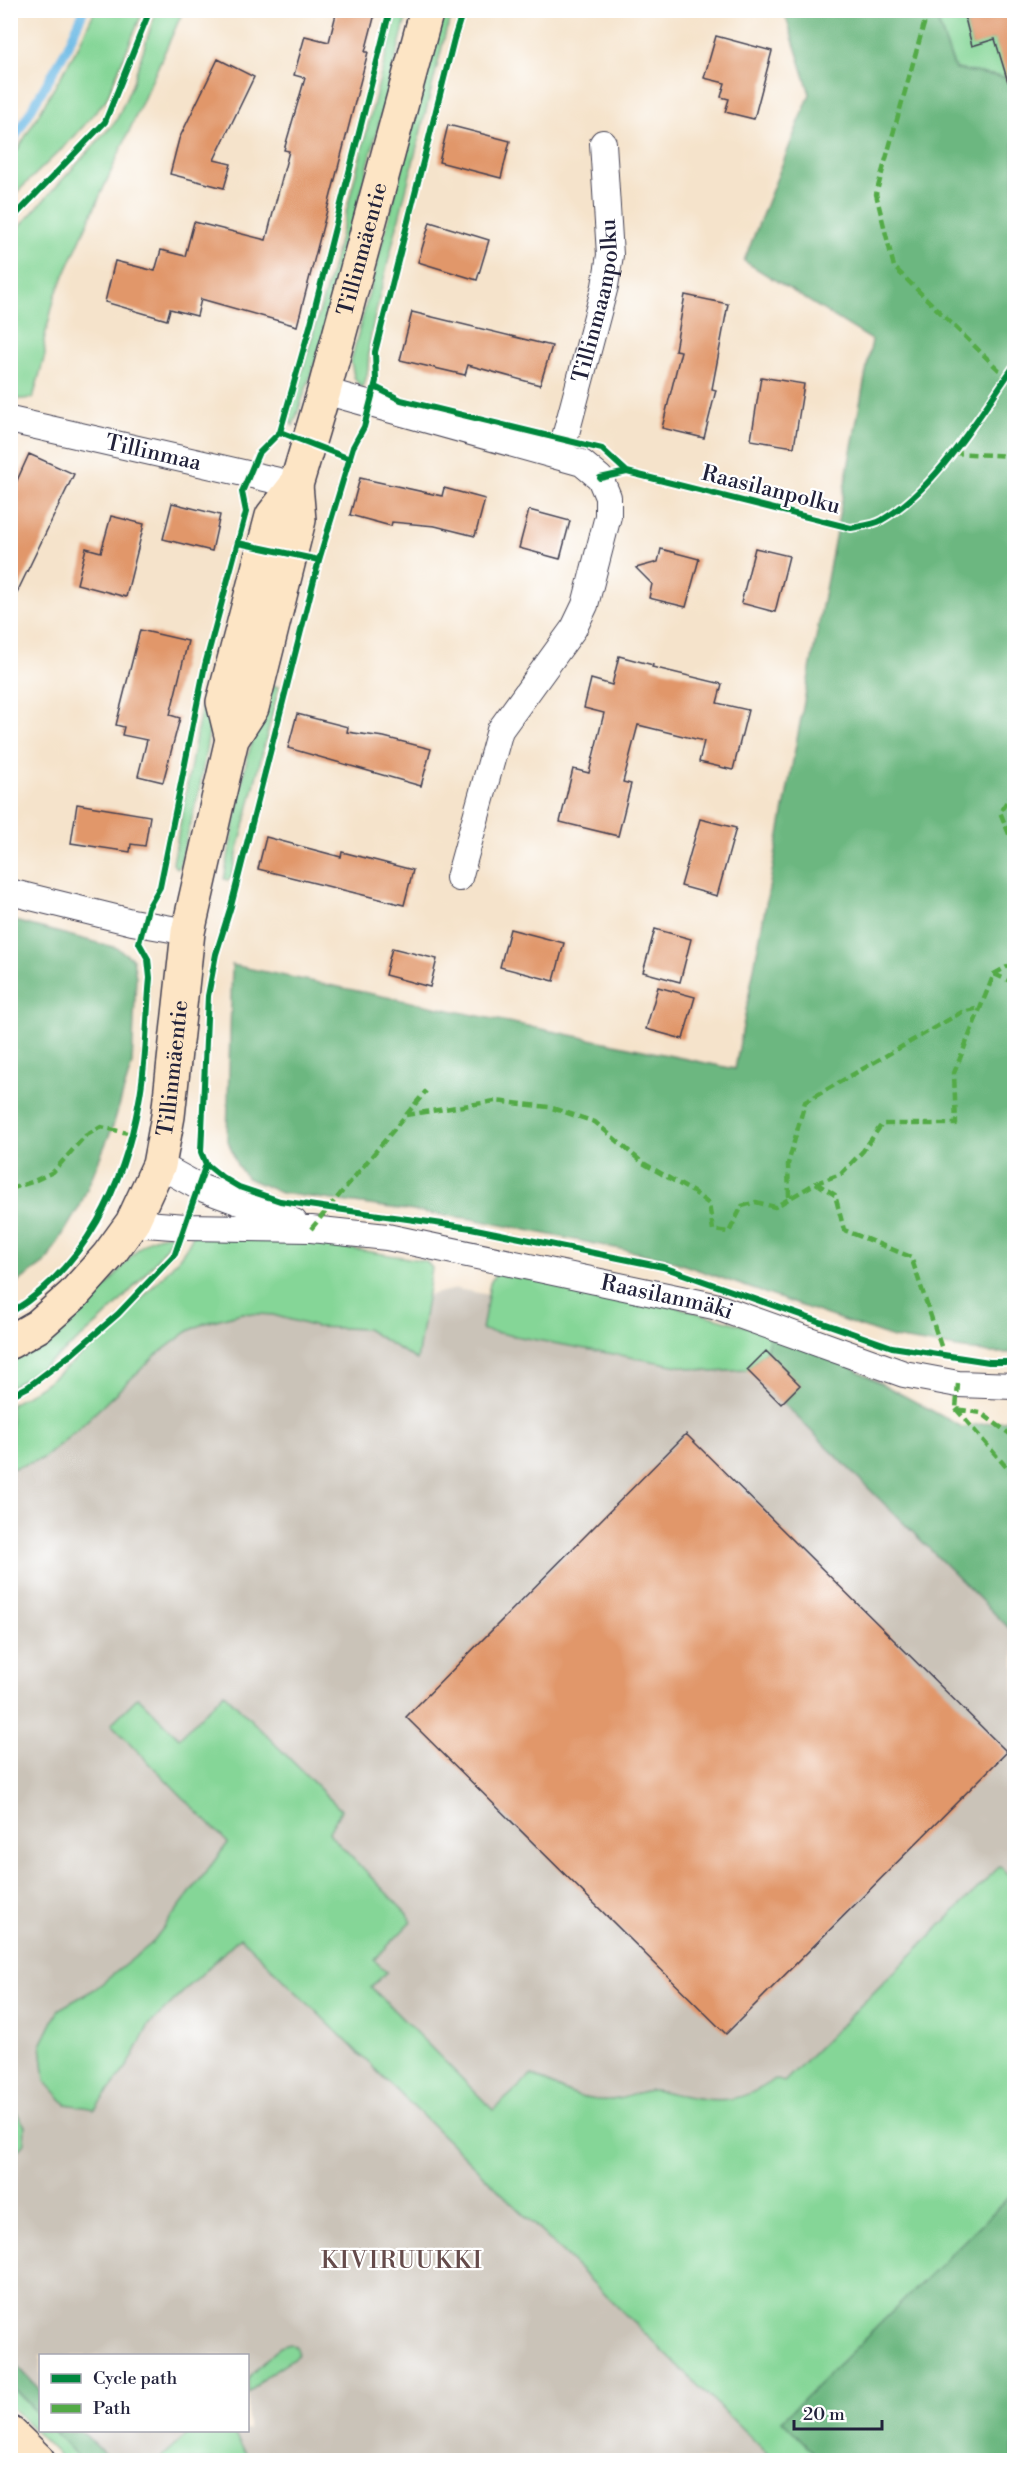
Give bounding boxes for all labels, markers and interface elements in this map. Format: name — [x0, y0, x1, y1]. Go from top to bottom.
street label: Tillinmäentie — [331, 179, 393, 319]
street label: Tillinmaanpolku — [567, 218, 624, 386]
street label: Tillinmaa — [103, 429, 205, 477]
street label: Raasilanpolku — [699, 460, 844, 520]
street label: Tillinmäentie — [151, 999, 194, 1139]
street label: Raasilanmäki — [598, 1269, 737, 1325]
district label: KIVIRUUKKI — [321, 2246, 483, 2276]
legend — [39, 2354, 249, 2432]
text: Cycle path — [93, 2367, 177, 2390]
scale bar — [794, 2393, 882, 2431]
text: Path — [93, 2397, 131, 2420]
text: 20 m — [803, 2403, 845, 2426]

